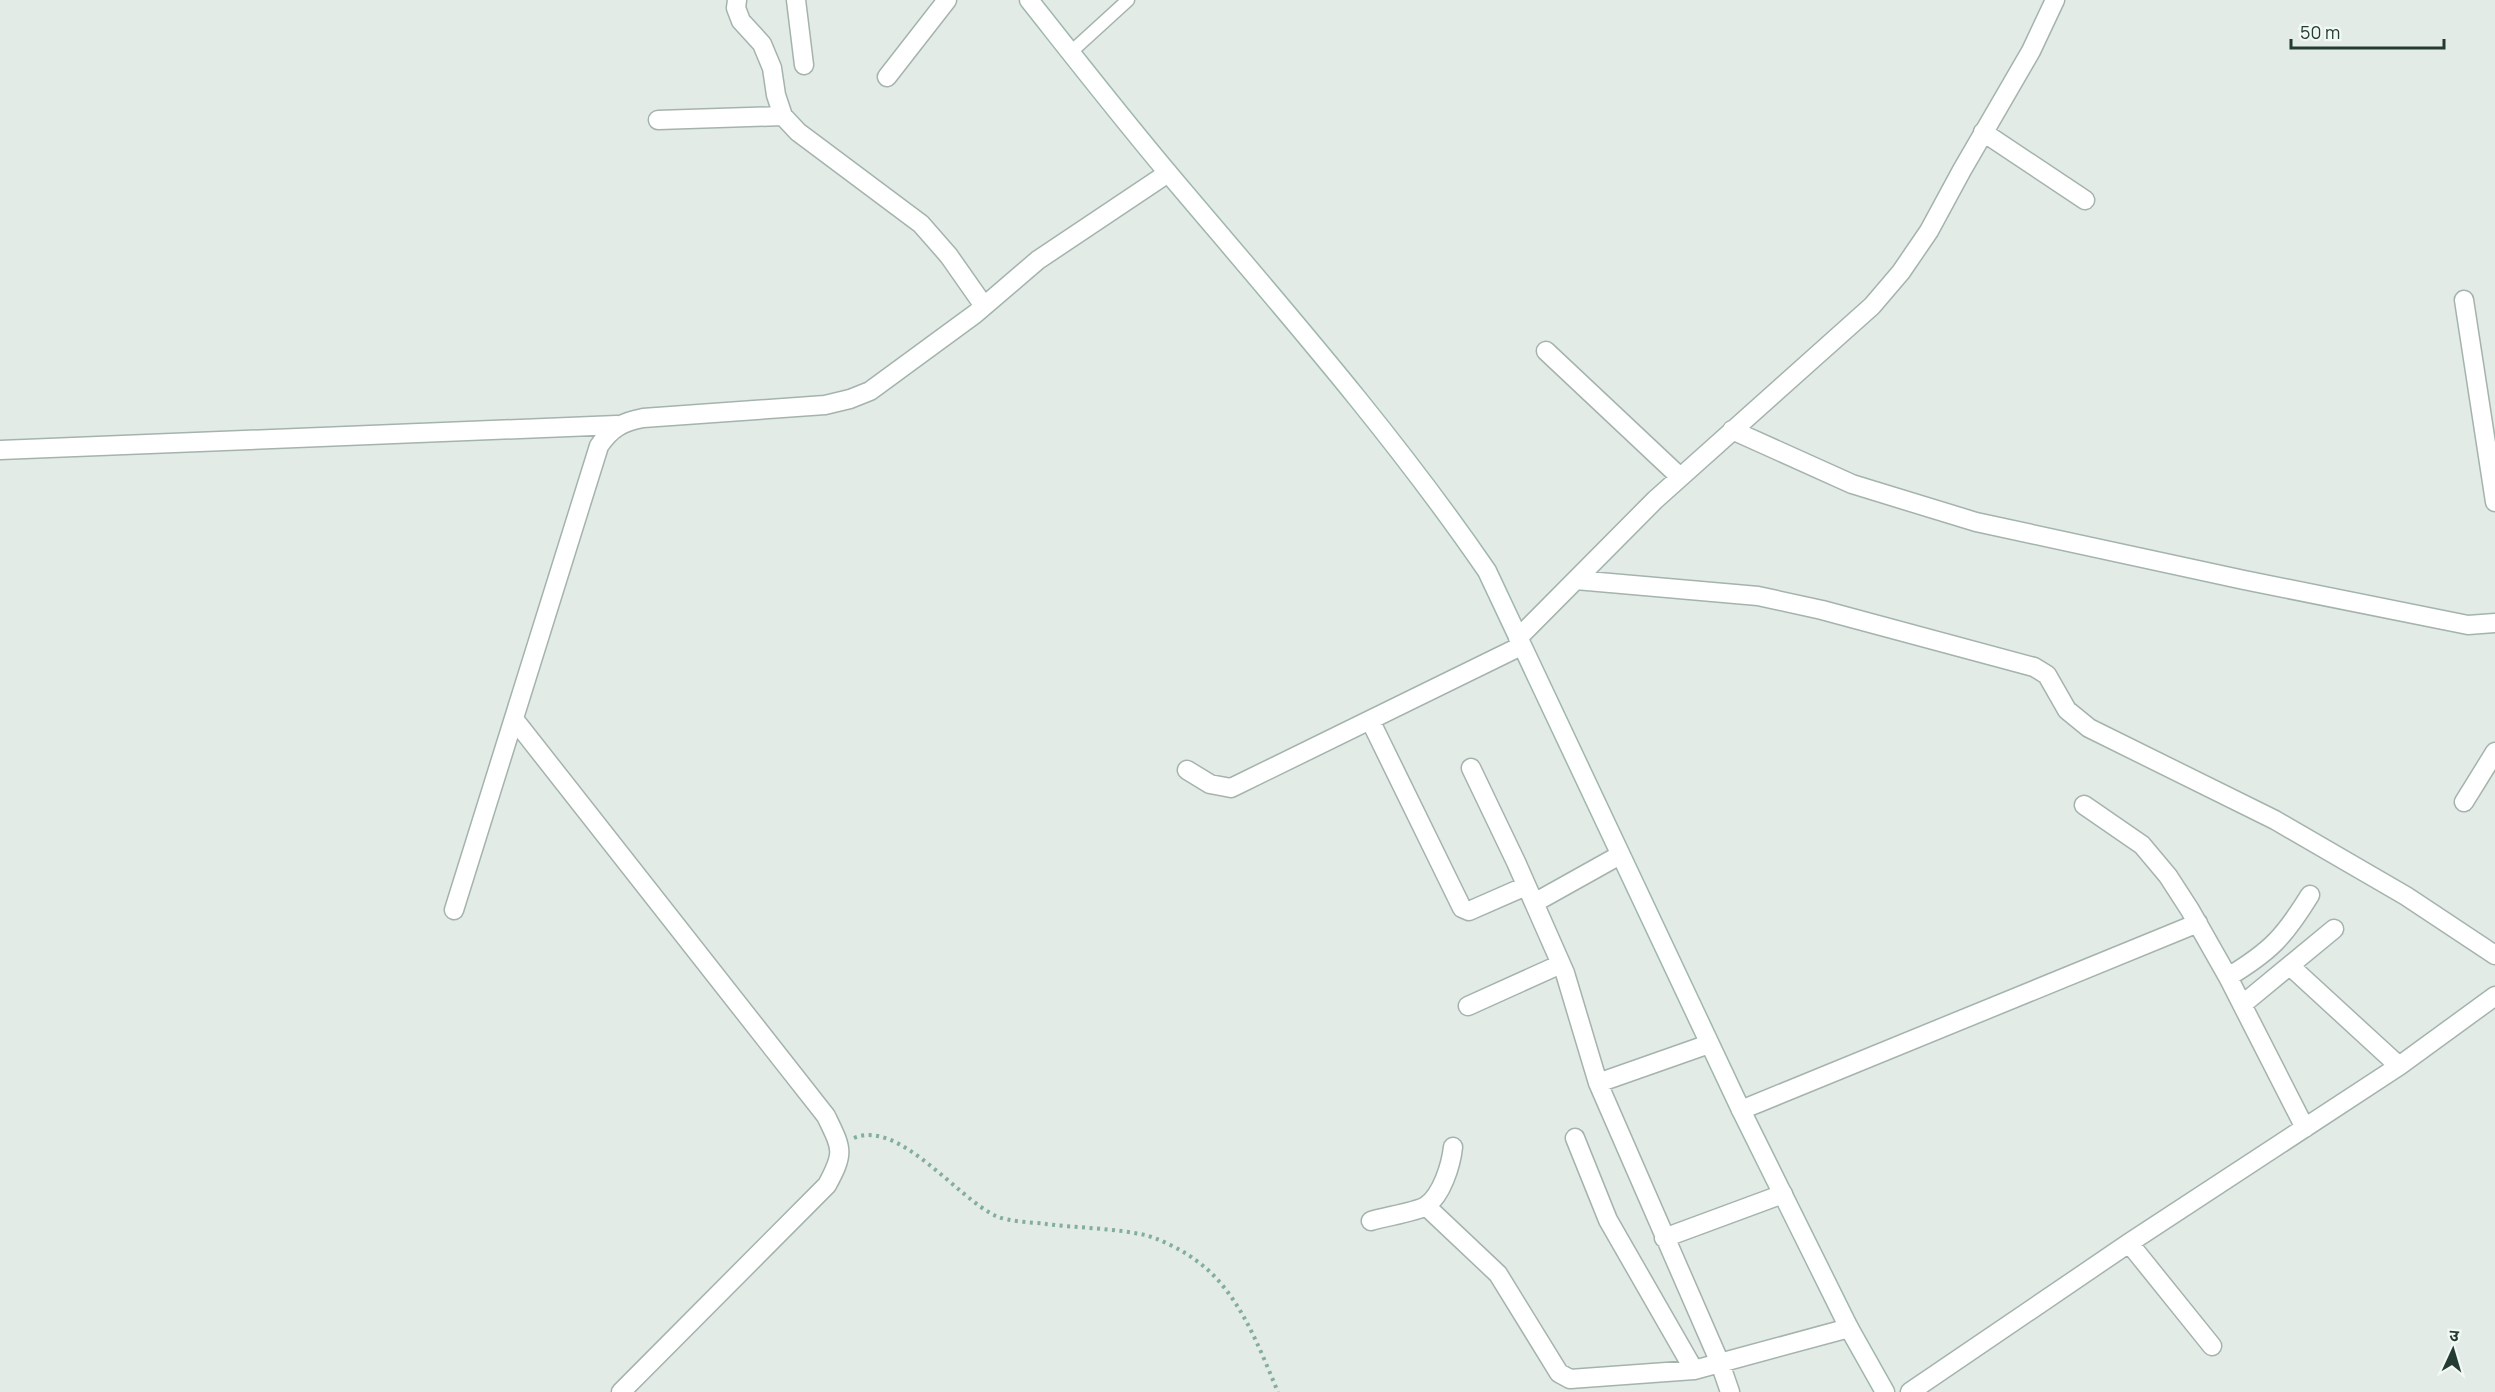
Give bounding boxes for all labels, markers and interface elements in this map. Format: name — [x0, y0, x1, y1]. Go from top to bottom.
scale bar — [2291, 12, 2444, 50]
text: 50 m — [2300, 20, 2340, 44]
north arrow — [2423, 1320, 2483, 1380]
text: उ — [2449, 1324, 2460, 1346]

